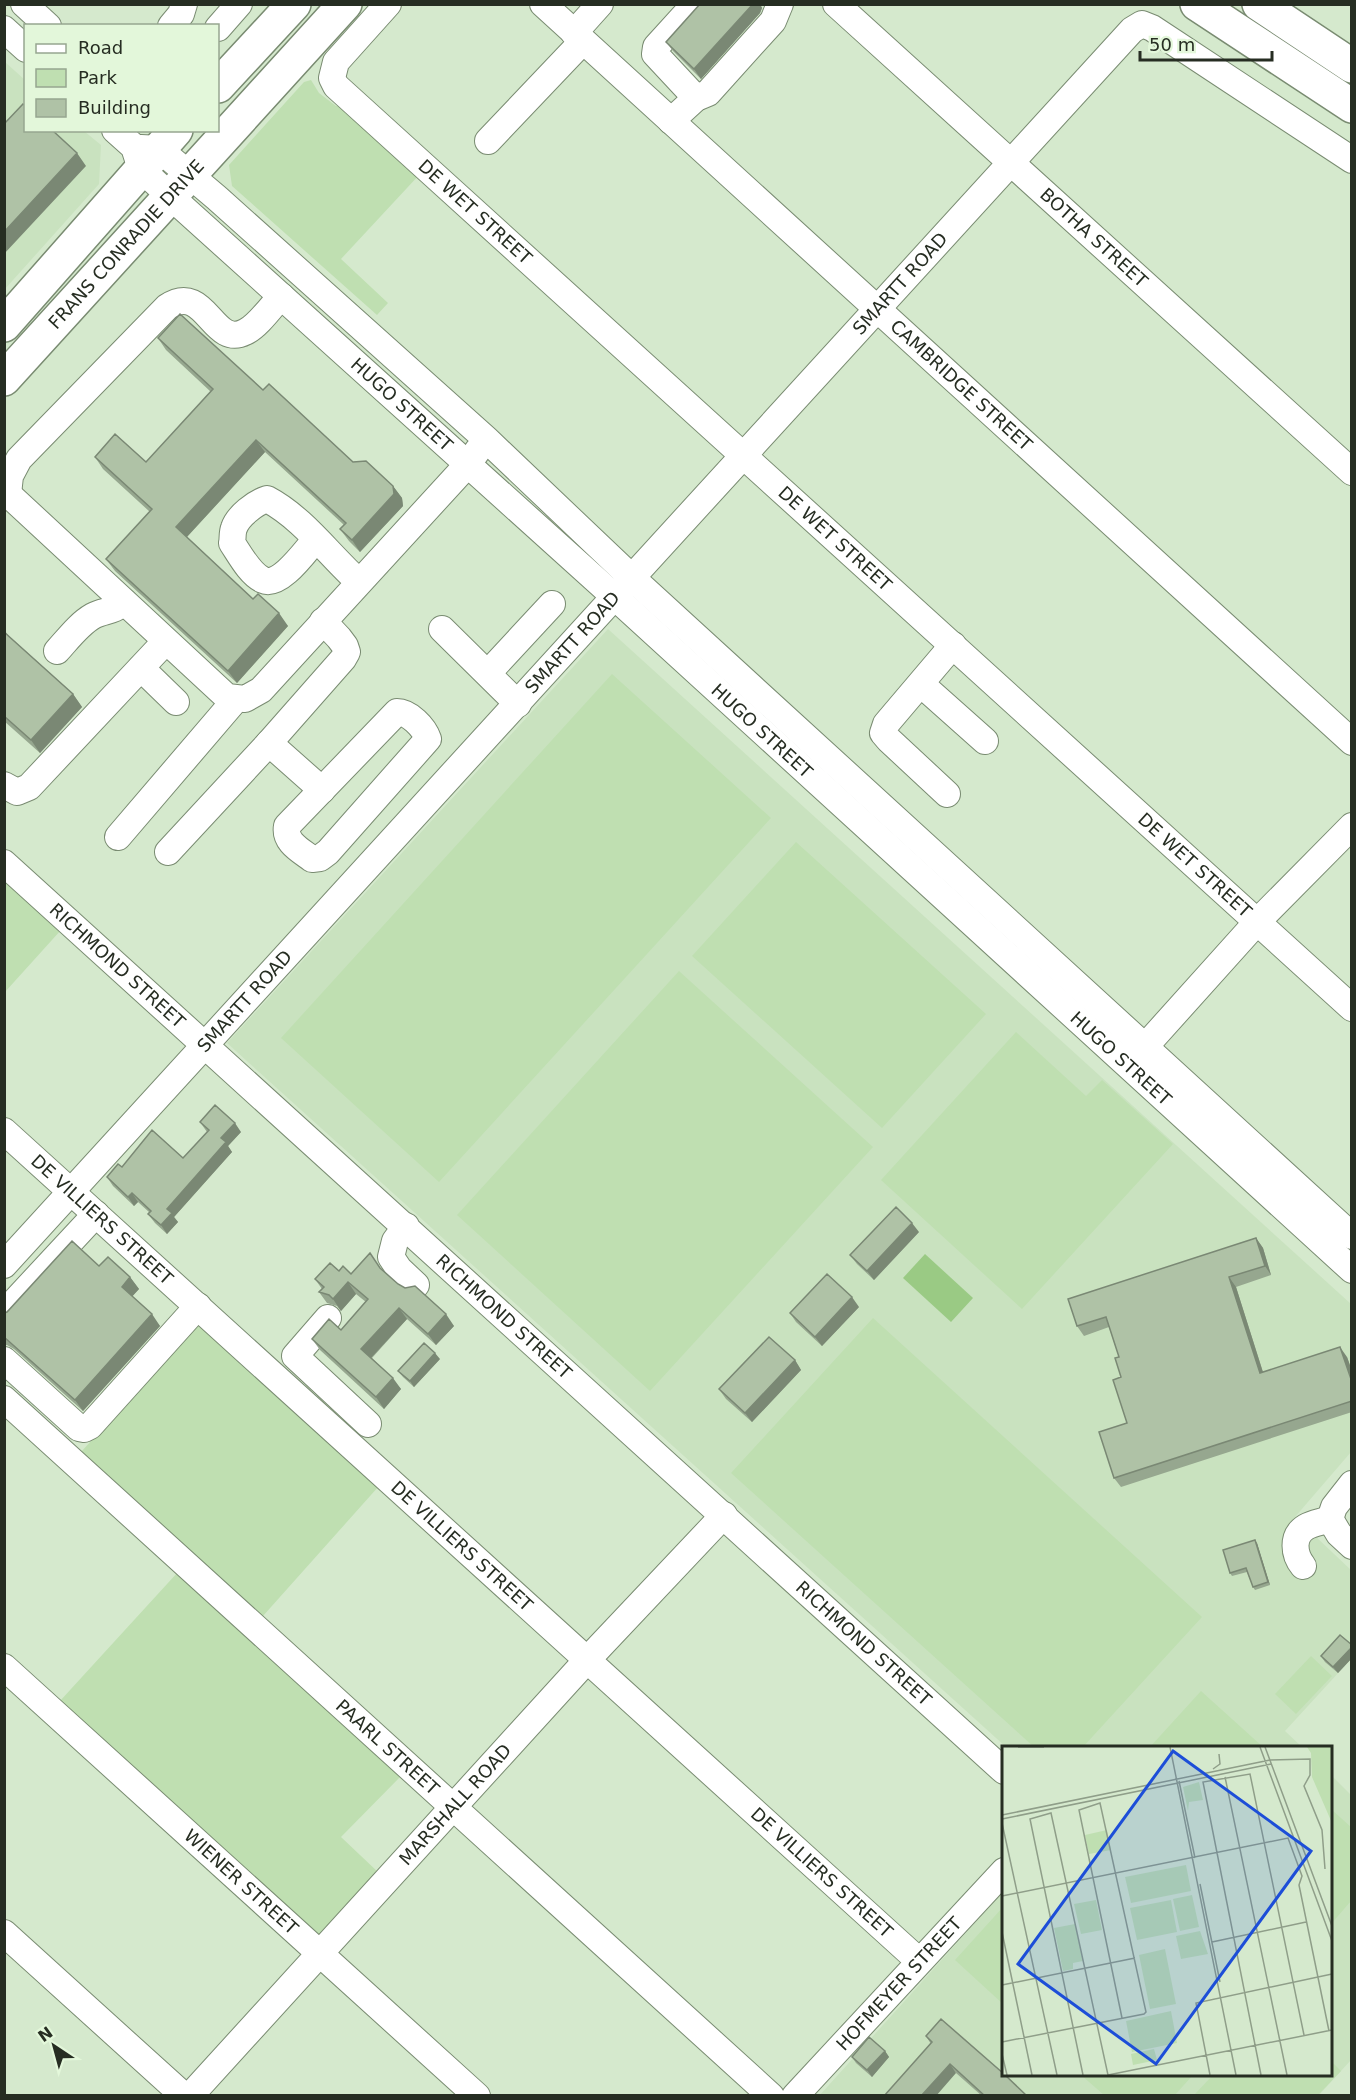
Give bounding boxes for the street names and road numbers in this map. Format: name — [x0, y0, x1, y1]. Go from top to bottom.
street label: FRANS CONRADIE DRIVE — [44, 155, 208, 333]
street label: DE WET STREET — [414, 155, 537, 269]
street label: BOTHA STREET — [1036, 183, 1153, 292]
street label: SMARTT ROAD — [848, 228, 952, 339]
street label: CAMBRIDGE STREET — [886, 315, 1037, 456]
street label: HUGO STREET — [347, 353, 458, 456]
street label: DE WET STREET — [774, 482, 897, 596]
street label: SMARTT ROAD — [520, 587, 624, 697]
street label: HUGO STREET — [707, 679, 818, 783]
street label: DE WET STREET — [1134, 808, 1257, 922]
street label: RICHMOND STREET — [46, 899, 190, 1033]
street label: SMARTT ROAD — [193, 946, 296, 1056]
street label: HUGO STREET — [1066, 1007, 1177, 1110]
street label: DE VILLIERS STREET — [27, 1150, 178, 1289]
street label: RICHMOND STREET — [432, 1250, 577, 1384]
street label: DE VILLIERS STREET — [387, 1476, 538, 1616]
street label: RICHMOND STREET — [792, 1576, 937, 1711]
street label: PAARL STREET — [332, 1695, 444, 1800]
street label: MARSHALL ROAD — [395, 1740, 515, 1869]
street label: DE VILLIERS STREET — [747, 1803, 898, 1943]
street label: WIENER STREET — [180, 1825, 303, 1939]
street label: HOFMEYER STREET — [832, 1912, 966, 2055]

